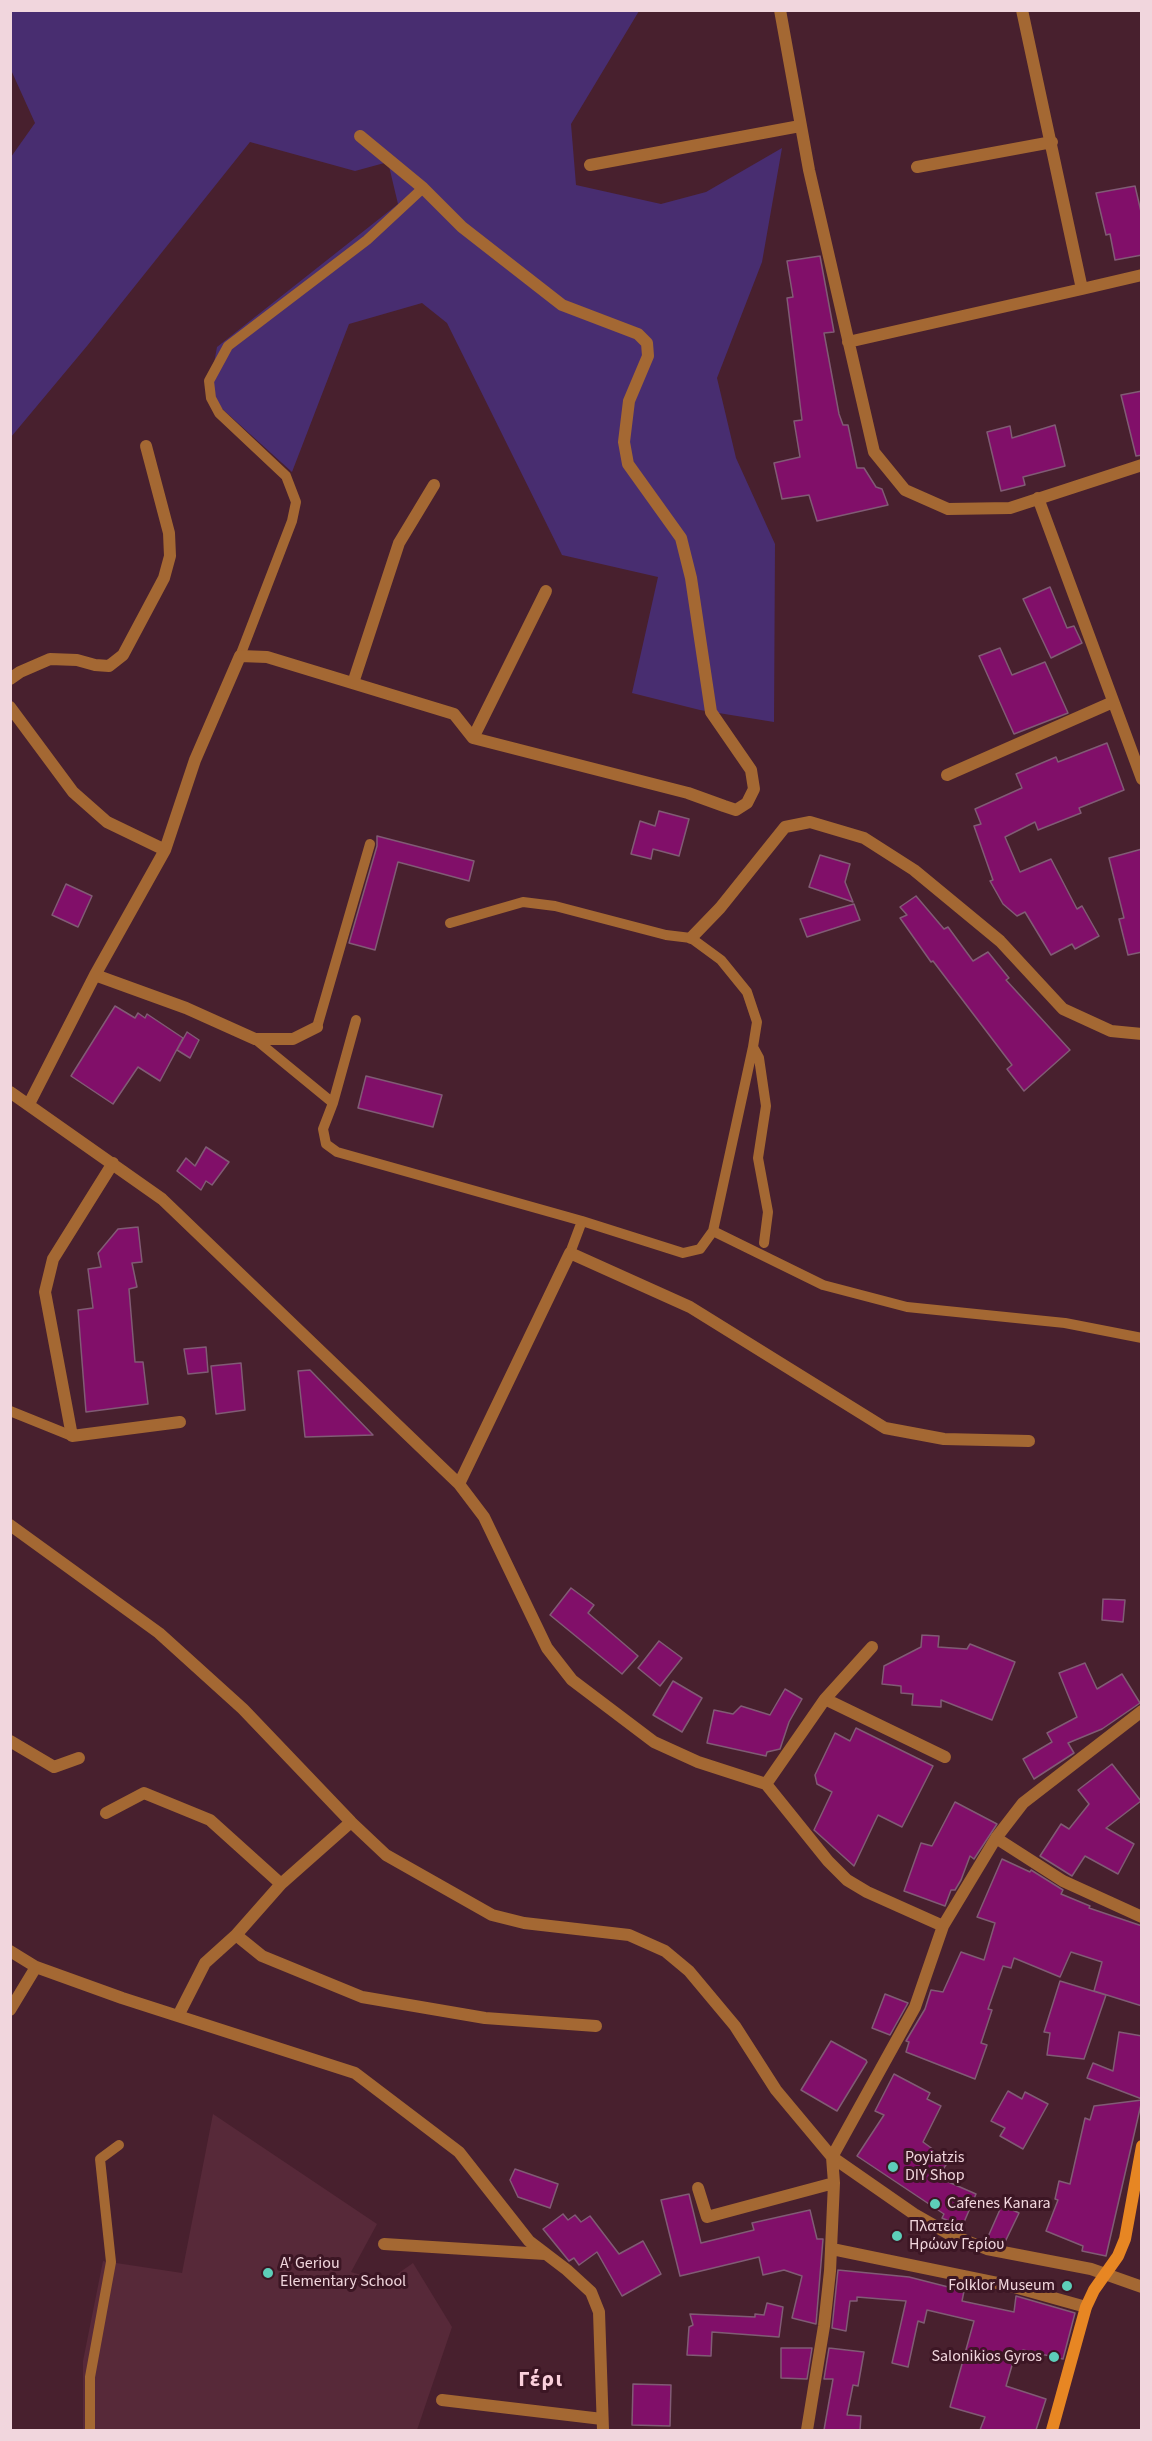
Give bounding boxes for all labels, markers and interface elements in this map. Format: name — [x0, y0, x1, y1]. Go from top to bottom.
place label: Poyiatzis DIY Shop — [905, 2148, 965, 2186]
marker: Poyiatzis DIY Shop — [886, 2160, 900, 2174]
place label: Cafenes Kanara — [947, 2194, 1051, 2214]
marker: Cafenes Kanara — [928, 2197, 942, 2211]
place label: Πλατεία Ηρώων Γερίου — [909, 2217, 1004, 2255]
marker: Πλατεία Ηρώων Γερίου — [890, 2229, 904, 2243]
place label: A' Geriou Elementary School — [280, 2254, 406, 2292]
marker: A' Geriou Elementary School — [261, 2266, 275, 2280]
place label: Folklor Museum — [948, 2276, 1055, 2296]
marker: Folklor Museum — [1060, 2279, 1074, 2293]
place label: Salonikios Gyros — [931, 2347, 1042, 2367]
marker: Salonikios Gyros — [1047, 2350, 1061, 2364]
district label: Γέρι — [518, 2368, 564, 2394]

